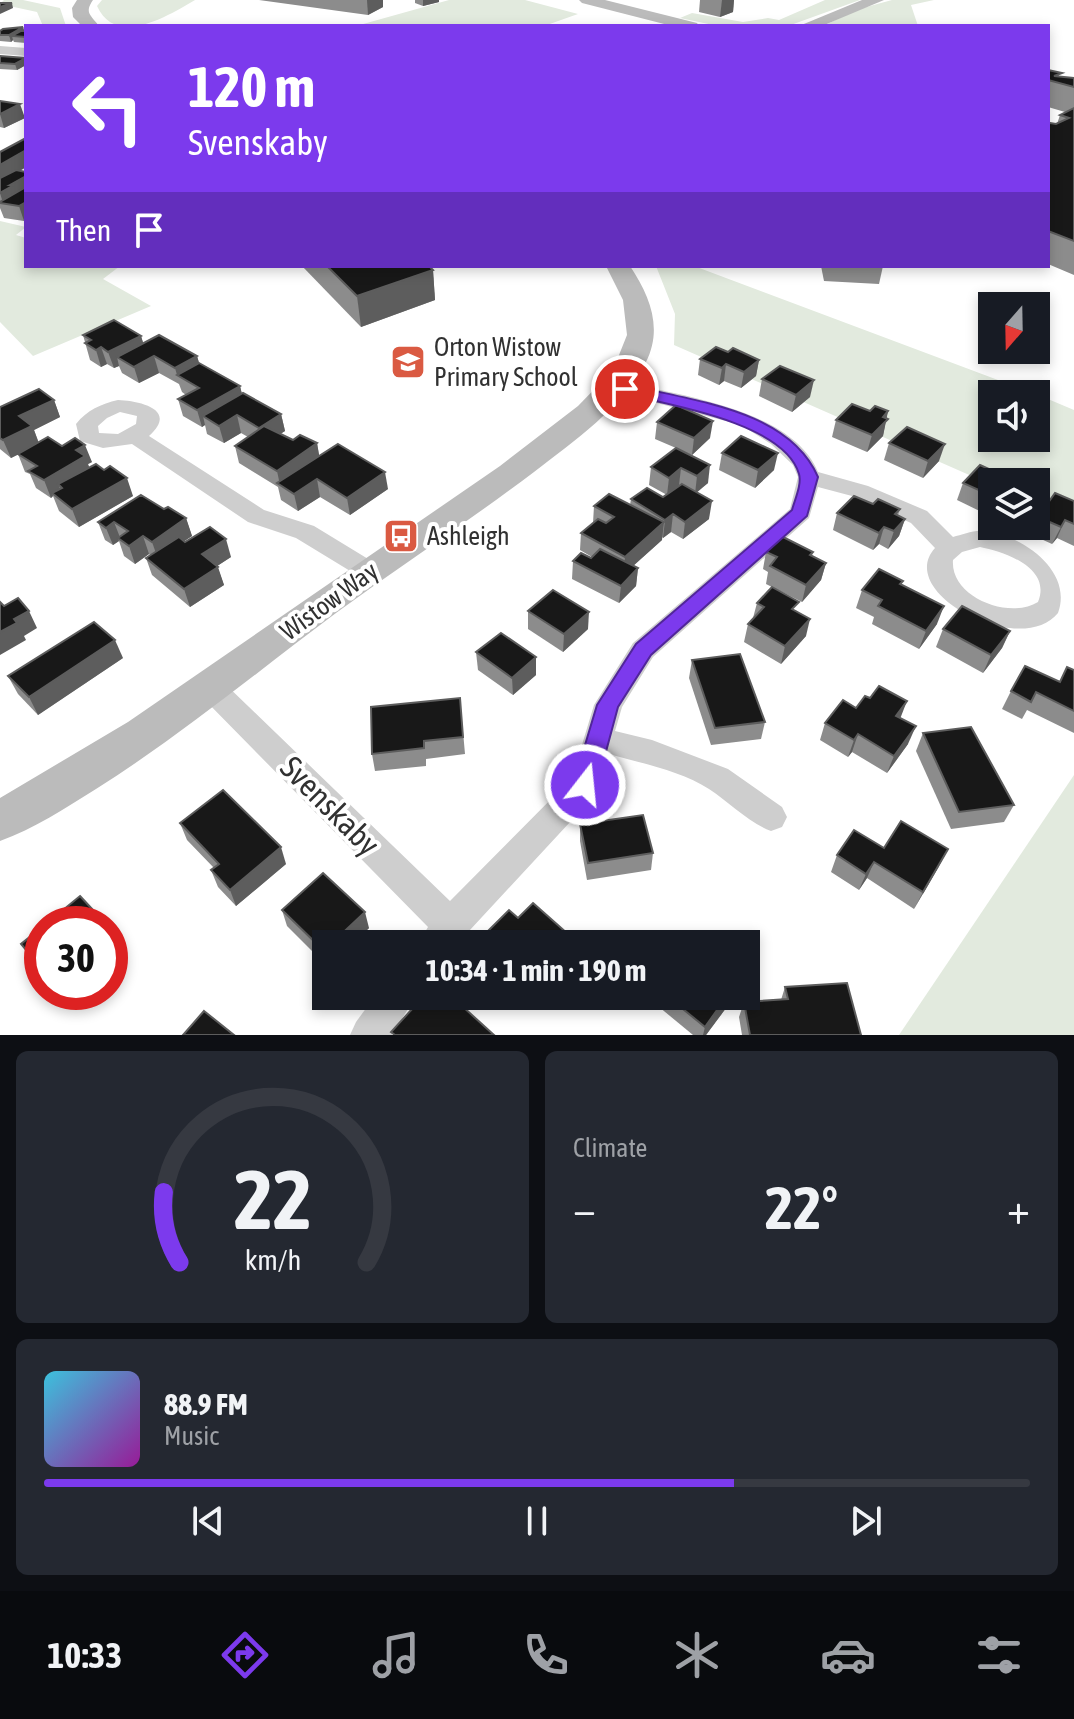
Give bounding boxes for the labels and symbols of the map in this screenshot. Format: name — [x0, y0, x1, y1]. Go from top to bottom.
north arrow — [978, 292, 1050, 364]
place label: Orton Wistow Primary School — [434, 332, 578, 392]
school or university icon: Orton Wistow Primary School — [389, 343, 427, 381]
pin — [591, 355, 659, 423]
bus stop icon: Ashleigh — [382, 517, 420, 555]
place label: Ashleigh — [427, 521, 510, 551]
street label: Wistow Way — [274, 555, 384, 646]
position arrow — [543, 743, 627, 827]
street label: Svenskaby — [273, 749, 387, 863]
speed limit sign: 30 — [24, 906, 128, 1010]

